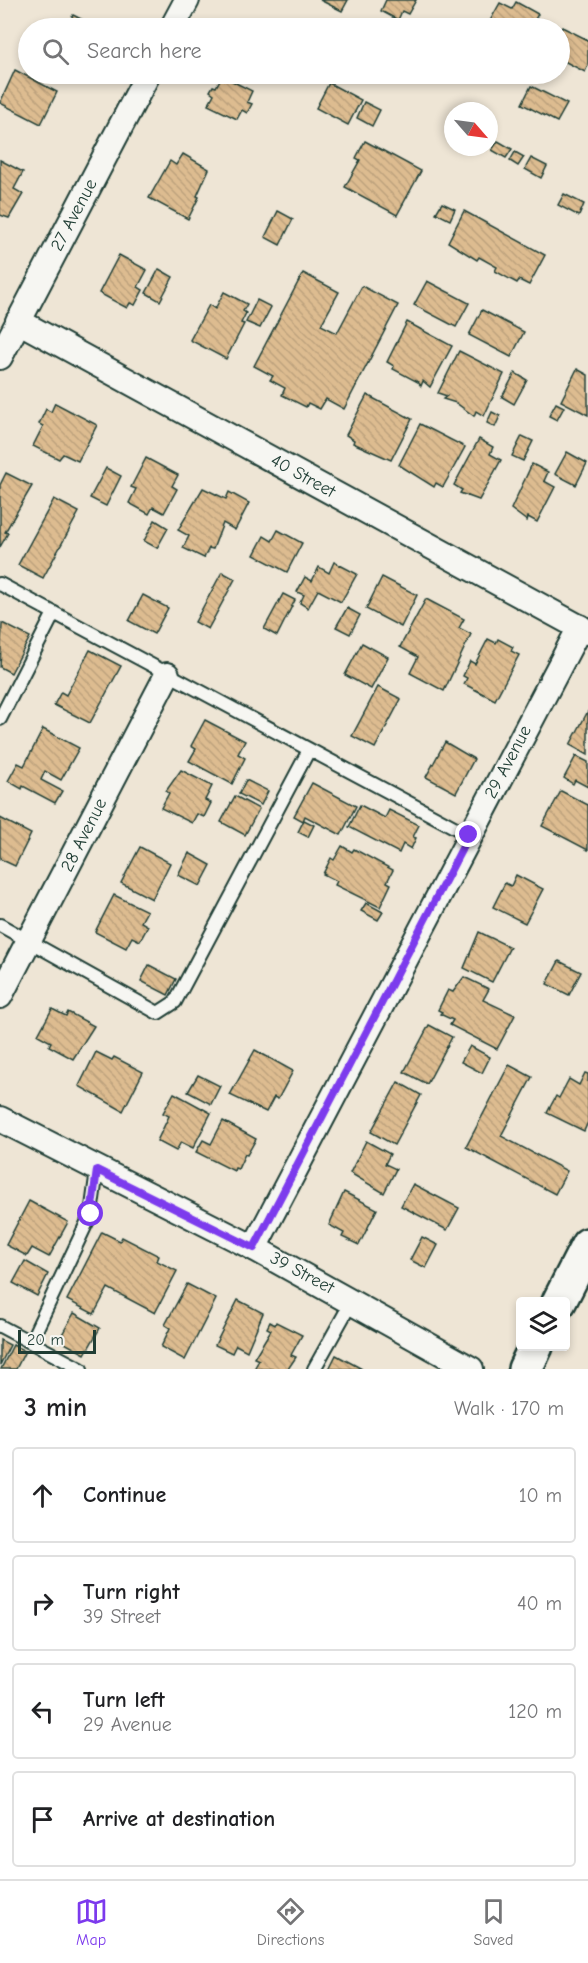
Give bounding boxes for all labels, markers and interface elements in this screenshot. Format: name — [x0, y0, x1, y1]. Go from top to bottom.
search box — [18, 18, 570, 84]
icon: search — [39, 35, 72, 68]
text: Search here — [87, 38, 202, 64]
north arrow — [444, 102, 498, 156]
street label: 27 Avenue — [46, 175, 102, 255]
street label: 40 Street — [267, 450, 340, 503]
street label: 29 Avenue — [480, 722, 536, 802]
street label: 28 Avenue — [57, 795, 111, 875]
route end — [455, 821, 481, 847]
route start — [77, 1200, 103, 1226]
street label: 39 Street — [266, 1247, 338, 1299]
map controls — [516, 1297, 570, 1351]
button: layers — [516, 1297, 570, 1351]
scale bar — [18, 1327, 96, 1354]
text: 20 m — [27, 1331, 64, 1349]
text: 3 min — [24, 1393, 87, 1423]
text: Walk · 170 m — [454, 1397, 564, 1420]
icon: ahead — [26, 1479, 59, 1512]
text: Continue — [83, 1482, 166, 1508]
text: 10 m — [519, 1484, 562, 1507]
text: Turn right — [83, 1579, 180, 1605]
icon: right — [26, 1587, 59, 1620]
text: 40 m — [517, 1592, 562, 1615]
text: 39 Street — [83, 1605, 161, 1628]
text: Turn left — [83, 1687, 165, 1713]
icon: left — [26, 1695, 59, 1728]
text: 120 m — [508, 1700, 562, 1723]
text: 29 Avenue — [83, 1713, 172, 1736]
icon: arrive — [26, 1803, 59, 1836]
text: Arrive at destination — [83, 1806, 275, 1832]
tab: Map — [75, 1895, 108, 1949]
tab: Directions — [257, 1895, 324, 1949]
tab: Saved — [473, 1895, 513, 1949]

